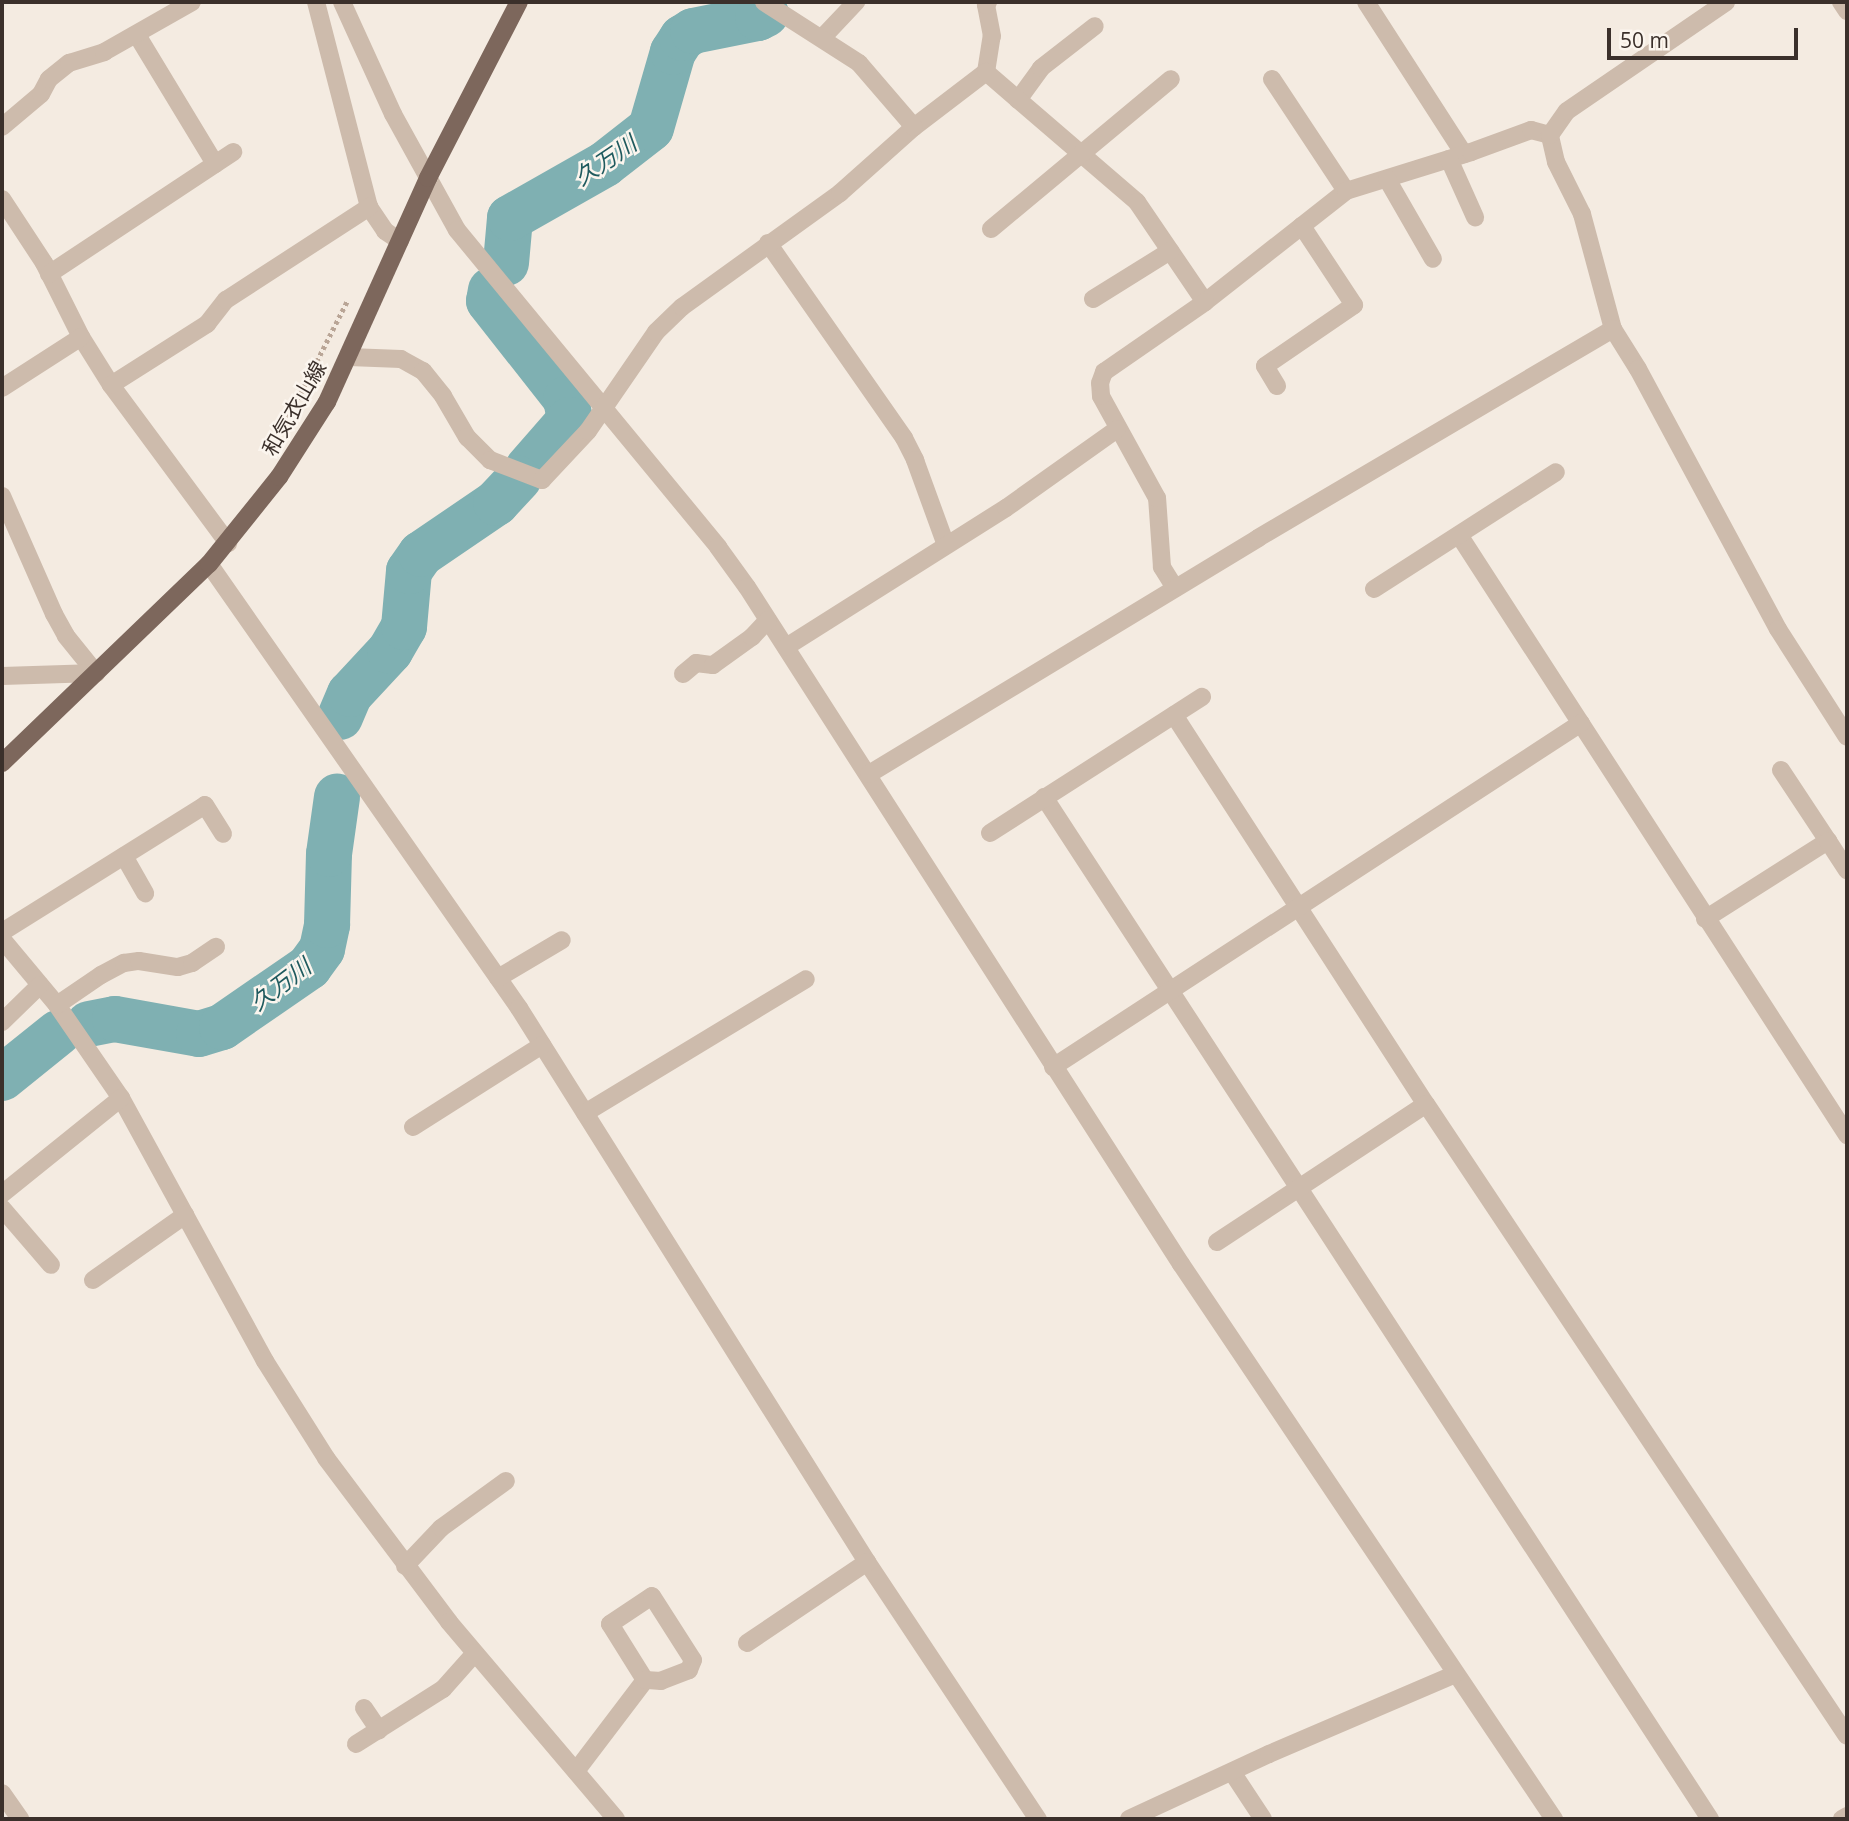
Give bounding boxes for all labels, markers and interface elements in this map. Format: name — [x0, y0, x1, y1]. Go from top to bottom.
scale bar — [1611, 14, 1802, 58]
text: 50 m — [1620, 26, 1669, 54]
water label: 久万川 — [569, 129, 641, 191]
street label: 和気衣山線 — [257, 356, 331, 460]
water label: 久万川 — [244, 952, 316, 1016]

